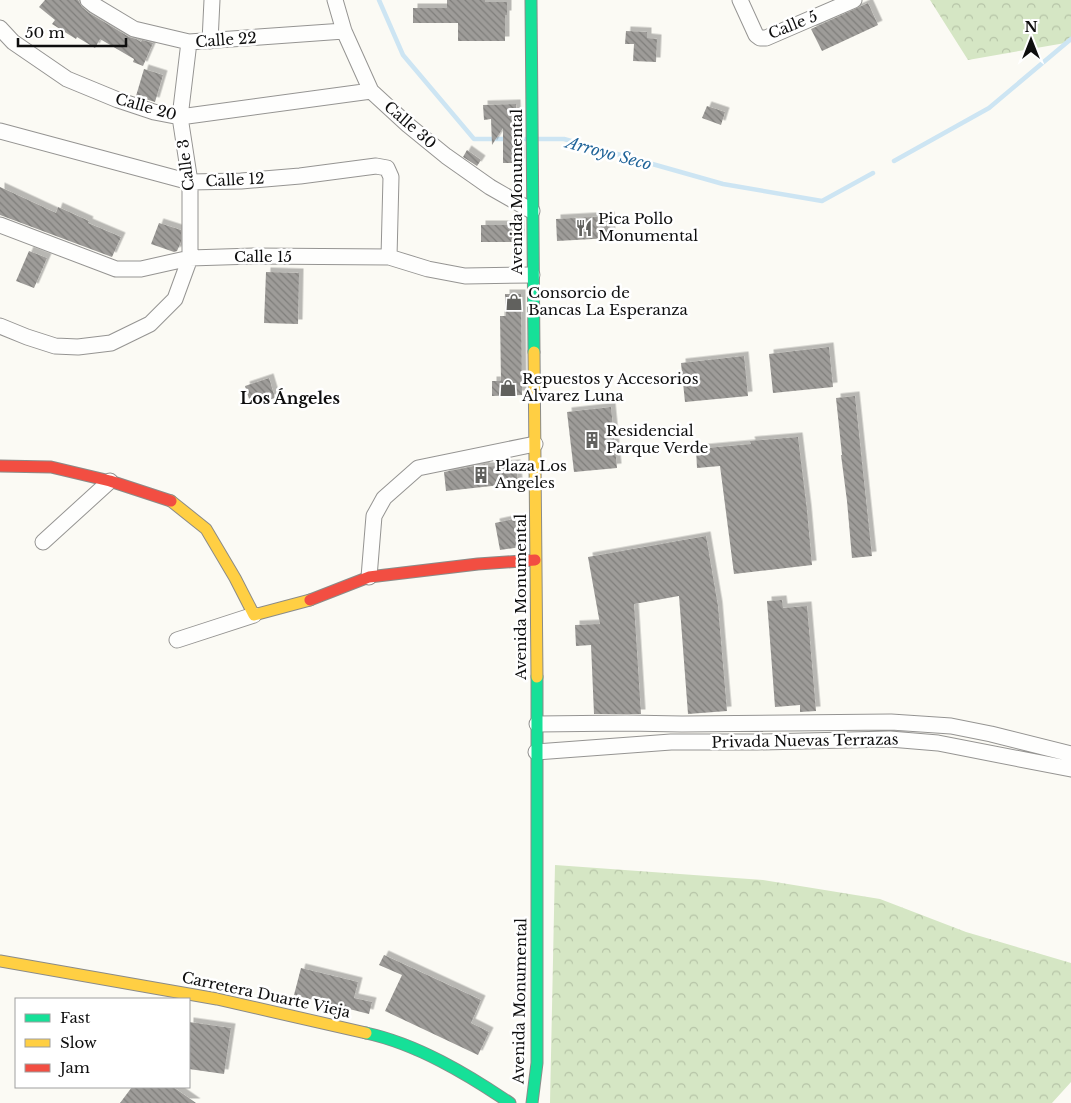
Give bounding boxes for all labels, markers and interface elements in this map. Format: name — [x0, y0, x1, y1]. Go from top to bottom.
street label: Calle 5 — [765, 6, 820, 43]
scale bar — [18, 15, 125, 47]
north arrow — [1006, 15, 1056, 65]
text: N — [1024, 18, 1038, 36]
text: 50 m — [25, 23, 65, 42]
street label: Calle 22 — [195, 28, 257, 51]
street label: Calle 20 — [113, 89, 179, 124]
street label: Calle 30 — [380, 97, 440, 152]
street label: Avenida Monumental — [507, 109, 526, 276]
water label: Arroyo Seco — [562, 131, 654, 174]
street label: Calle 3 — [173, 138, 198, 192]
street label: Calle 12 — [205, 168, 265, 191]
place label: Pica Pollo Monumental — [598, 209, 698, 245]
restaurant icon: Pica Pollo Monumental — [574, 218, 594, 238]
street label: Calle 15 — [234, 247, 292, 266]
place label: Consorcio de Bancas La Esperanza — [528, 283, 689, 319]
shop icon: Consorcio de Bancas La Esperanza — [504, 292, 524, 312]
place label: Repuestos y Accesorios Alvarez Luna — [521, 369, 699, 405]
shop icon: Repuestos y Accesorios Alvarez Luna — [498, 378, 518, 398]
district label: Los Ángeles — [240, 388, 340, 408]
place label: Residencial Parque Verde — [606, 421, 708, 457]
building icon: Residencial Parque Verde — [582, 430, 602, 450]
place label: Plaza Los Angeles — [494, 456, 567, 492]
building icon: Plaza Los Angeles — [471, 465, 491, 485]
street label: Avenida Monumental — [511, 514, 530, 681]
street label: Privada Nuevas Terrazas — [711, 729, 899, 752]
street label: Avenida Monumental — [509, 918, 530, 1085]
street label: Carretera Duarte Vieja — [180, 967, 353, 1022]
legend — [15, 998, 190, 1088]
text: Fast — [60, 1008, 91, 1027]
text: Slow — [60, 1033, 97, 1052]
text: Jam — [58, 1058, 90, 1077]

